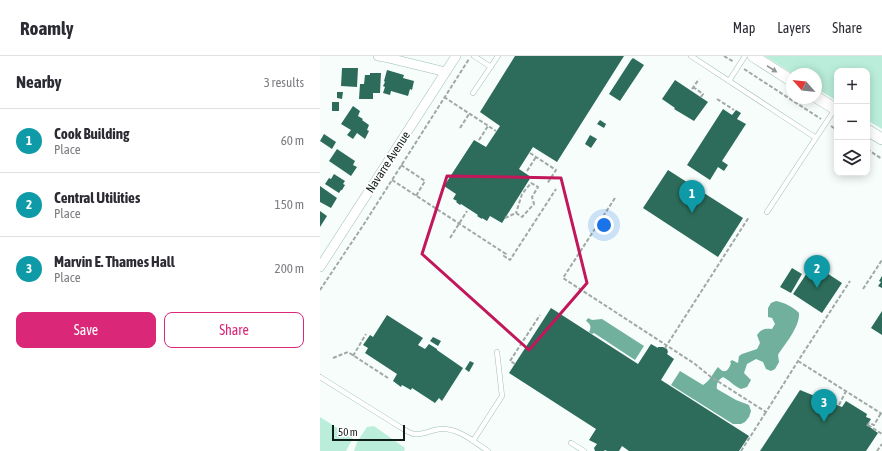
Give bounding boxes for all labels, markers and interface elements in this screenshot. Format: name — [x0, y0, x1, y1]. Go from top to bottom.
text: Roamly — [20, 17, 74, 39]
text: Map — [733, 20, 755, 36]
text: Layers — [777, 20, 810, 36]
text: Share — [832, 20, 862, 36]
one-way arrow — [767, 65, 778, 72]
north arrow — [786, 68, 822, 104]
map controls — [834, 68, 870, 176]
button: + — [834, 68, 870, 104]
text: Nearby — [16, 72, 62, 92]
text: 3 results — [264, 75, 304, 90]
button: − — [834, 104, 870, 140]
text: Cook Building — [54, 125, 129, 142]
street label: Navarre Avenue — [363, 129, 413, 195]
text: 1 — [26, 133, 32, 148]
text: 60 m — [281, 133, 304, 148]
button: layers — [834, 140, 870, 176]
text: Place — [54, 142, 81, 157]
pin: 1 — [679, 180, 705, 213]
text: Central Utilities — [54, 189, 140, 206]
text: 2 — [26, 197, 32, 212]
text: 150 m — [275, 197, 304, 212]
text: Place — [54, 206, 81, 221]
your location — [594, 215, 614, 235]
text: Marvin E. Thames Hall — [54, 253, 175, 270]
pin: 2 — [804, 255, 830, 288]
text: 3 — [26, 261, 32, 276]
text: 200 m — [275, 261, 304, 276]
text: Place — [54, 270, 81, 285]
button: Save — [16, 312, 156, 348]
button: Share — [164, 312, 304, 348]
pin: 3 — [811, 389, 837, 422]
scale bar — [332, 423, 405, 442]
text: 50 m — [338, 426, 358, 438]

